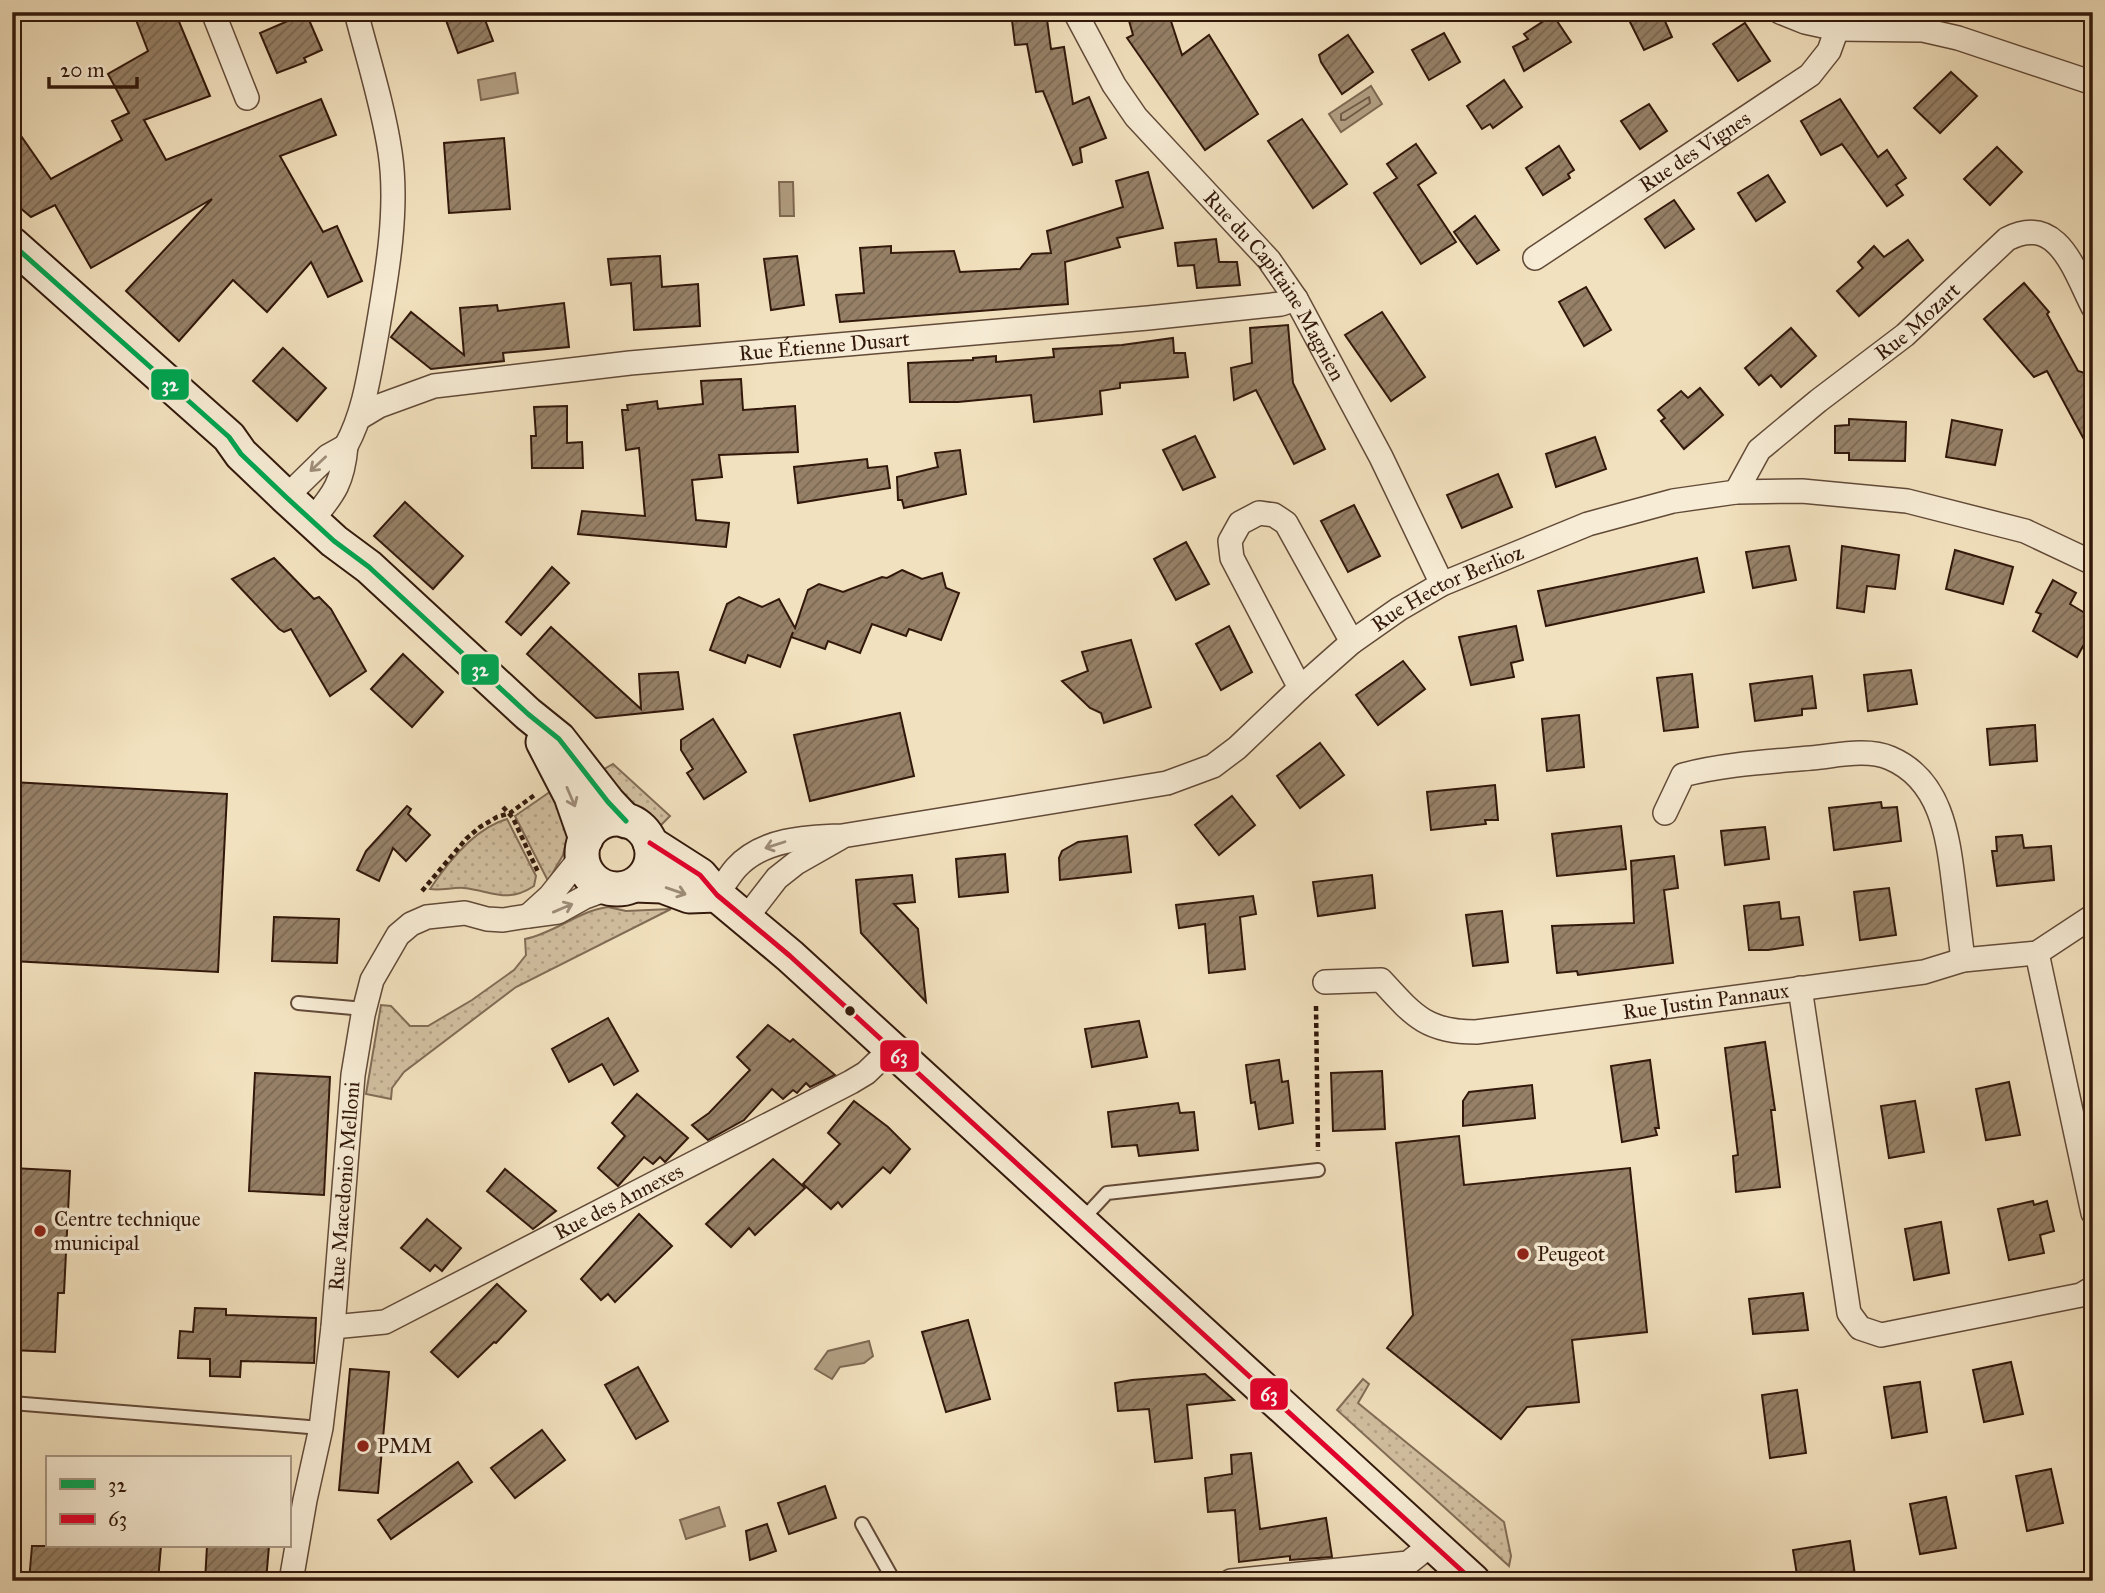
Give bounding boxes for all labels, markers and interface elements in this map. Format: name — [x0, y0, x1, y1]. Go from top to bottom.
scale bar — [49, 46, 136, 90]
text: 20 m — [60, 57, 105, 83]
street label: Rue des Vignes — [1634, 105, 1756, 198]
street label: Rue du Capitaine Magnien — [1198, 185, 1351, 385]
street label: Rue Mozart — [1870, 277, 1966, 366]
street label: Rue Étienne Dusart — [737, 326, 911, 367]
line badge: 32 — [150, 368, 190, 401]
text: 32 — [162, 373, 179, 397]
one-way arrow — [310, 456, 327, 473]
street label: Rue Hector Berlioz — [1366, 539, 1528, 637]
line badge: 32 — [460, 653, 500, 686]
text: 32 — [472, 658, 489, 682]
one-way arrow — [565, 786, 578, 807]
one-way arrow — [764, 840, 786, 853]
one-way arrow — [664, 886, 686, 898]
one-way arrow — [552, 901, 573, 914]
street label: Rue Justin Pannaux — [1621, 977, 1791, 1025]
unlabelled marker — [843, 1004, 857, 1018]
line badge: 63 — [879, 1039, 920, 1073]
text: 63 — [890, 1045, 908, 1069]
street label: Rue Macedonio Melloni — [323, 1080, 365, 1292]
street label: Rue des Annexes — [550, 1158, 688, 1246]
place label: Centre technique municipal — [54, 1206, 201, 1256]
marker: Centre technique municipal — [32, 1223, 48, 1239]
place label: Peugeot — [1537, 1241, 1606, 1267]
marker: Peugeot — [1515, 1246, 1531, 1262]
line badge: 63 — [1249, 1377, 1289, 1411]
text: 63 — [1260, 1383, 1278, 1407]
place label: PMM — [377, 1433, 432, 1459]
marker: PMM — [355, 1438, 371, 1454]
legend — [46, 1456, 290, 1548]
text: 32 — [108, 1472, 127, 1498]
text: 63 — [108, 1506, 127, 1532]

